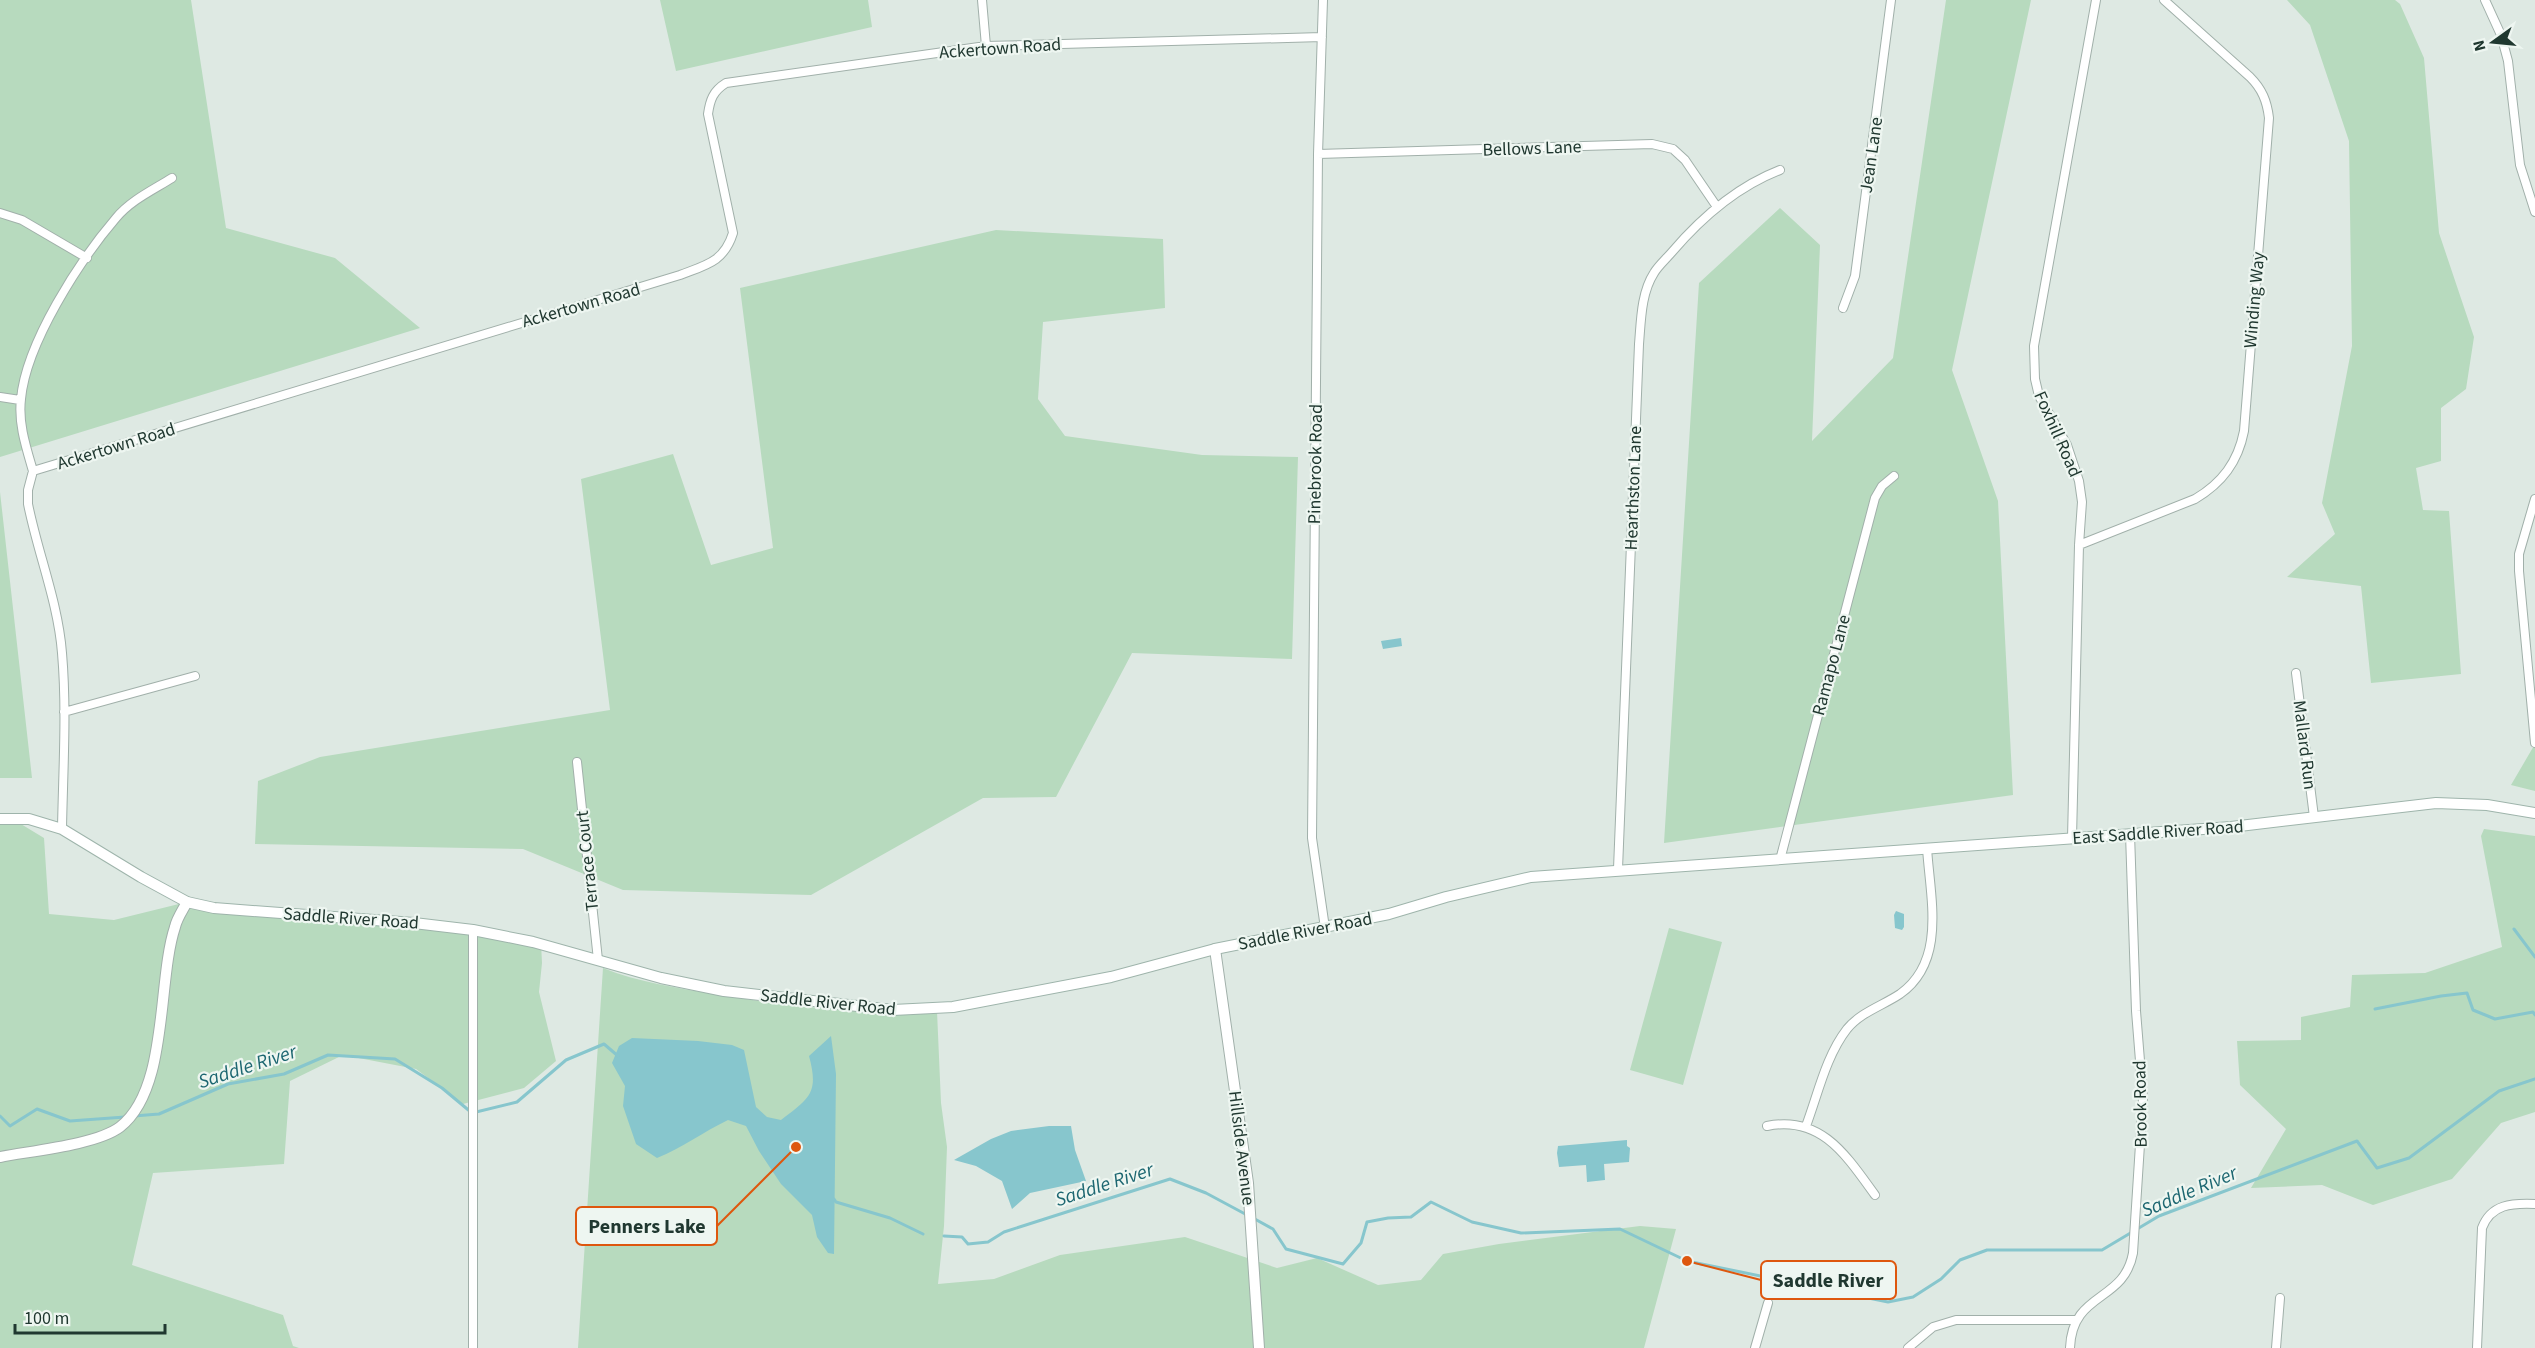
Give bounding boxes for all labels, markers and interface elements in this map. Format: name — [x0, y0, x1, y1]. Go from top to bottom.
north arrow — [2463, 12, 2523, 72]
street label: Ackertown Road — [938, 32, 1062, 65]
text: N — [2467, 38, 2491, 54]
street label: Jean Lane — [1854, 115, 1889, 195]
street label: Bellows Lane — [1482, 134, 1582, 163]
street label: Winding Way — [2238, 250, 2271, 349]
street label: Ackertown Road — [519, 277, 643, 334]
street label: Foxhill Road — [2027, 387, 2088, 481]
street label: Pinebrook Road — [1302, 404, 1329, 524]
street label: Ackertown Road — [54, 417, 178, 476]
street label: Hearthston Lane — [1619, 425, 1648, 551]
street label: Ramapo Lane — [1806, 612, 1857, 718]
street label: Mallard Run — [2287, 699, 2322, 791]
street label: Terrace Court — [570, 809, 605, 913]
street label: East Saddle River Road — [2072, 814, 2245, 851]
street label: Saddle River Road — [282, 901, 420, 936]
street label: Saddle River Road — [1236, 906, 1374, 957]
street label: Saddle River Road — [759, 983, 897, 1022]
water label: Saddle River — [194, 1038, 301, 1096]
street label: Brook Road — [2127, 1060, 2154, 1148]
street label: Hillside Avenue — [1222, 1089, 1261, 1207]
water label: Saddle River — [1051, 1156, 1158, 1214]
water label: Saddle River — [2137, 1159, 2243, 1225]
callout: Penners Lake — [576, 1207, 717, 1245]
text: Penners Lake — [588, 1213, 706, 1241]
callout: Saddle River — [1761, 1261, 1896, 1299]
text: Saddle River — [1772, 1267, 1884, 1295]
scale bar — [15, 1297, 165, 1335]
text: 100 m — [24, 1306, 69, 1331]

